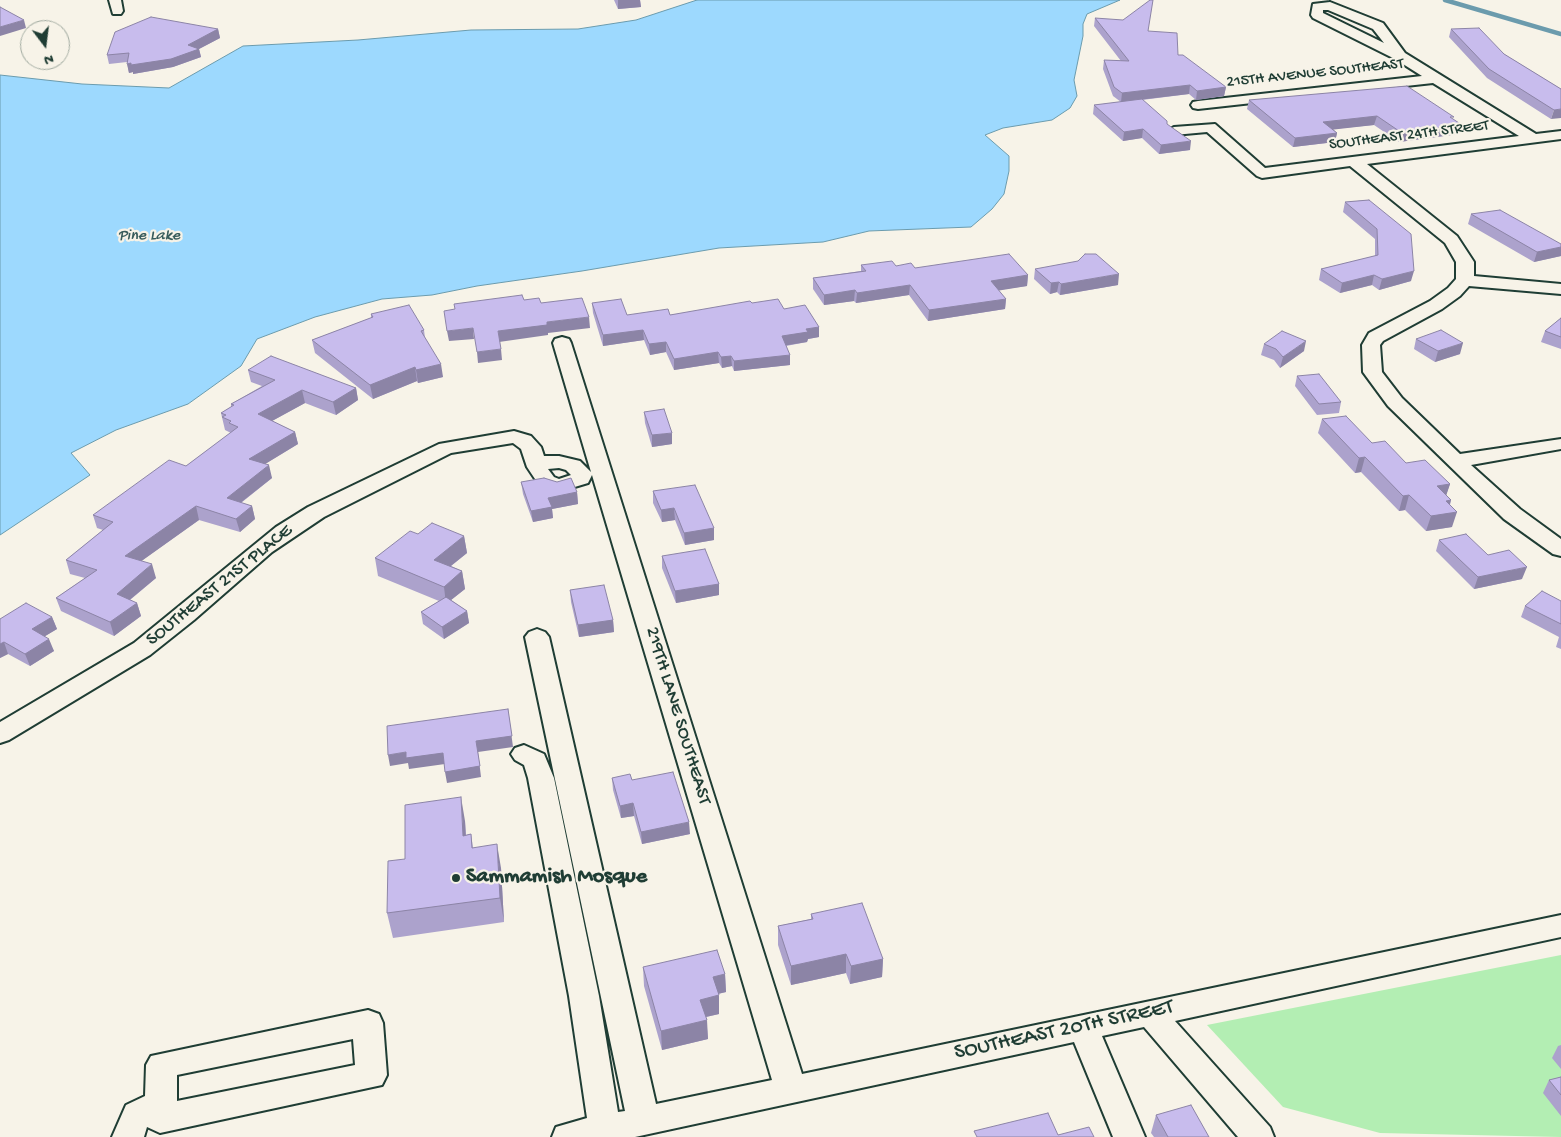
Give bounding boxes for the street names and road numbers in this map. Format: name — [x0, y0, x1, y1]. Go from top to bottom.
street label: 215TH AVENUE SOUTHEAST — [1225, 55, 1405, 93]
street label: SOUTHEAST 24TH STREET — [1328, 117, 1490, 155]
street label: SOUTHEAST 21ST PLACE — [142, 520, 298, 652]
street label: 219TH LANE SOUTHEAST — [639, 624, 715, 808]
street label: SOUTHEAST 20TH STREET — [952, 995, 1176, 1067]

